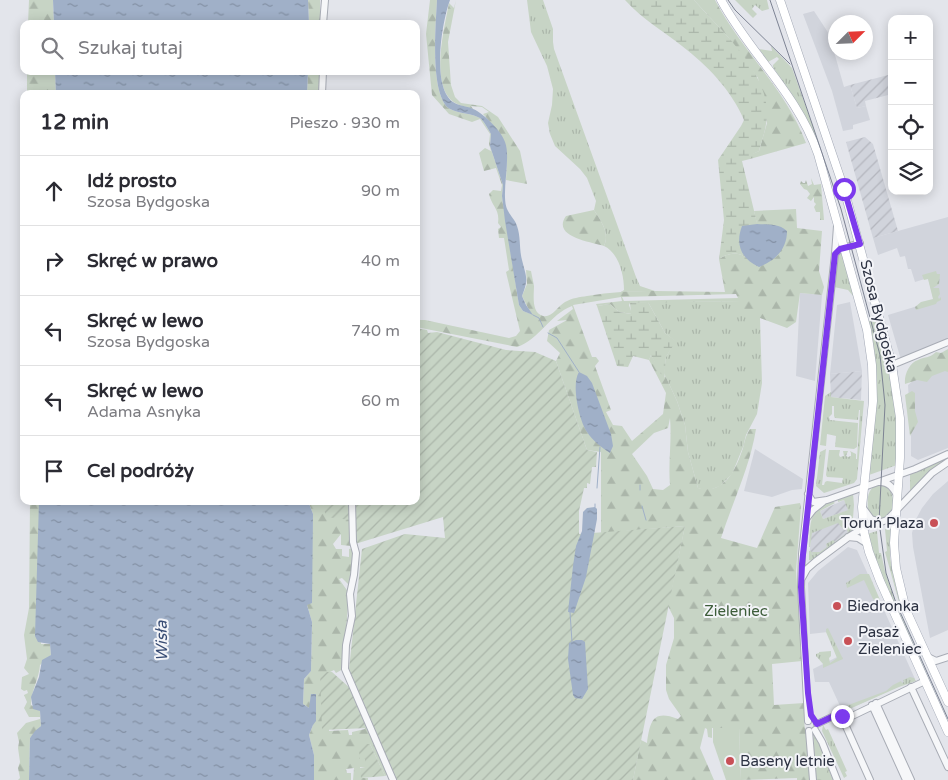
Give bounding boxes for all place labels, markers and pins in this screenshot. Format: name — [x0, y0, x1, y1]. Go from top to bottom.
place label: Toruń Plaza — [841, 514, 924, 532]
marker: Toruń Plaza — [928, 517, 940, 529]
place label: Biedronka — [847, 597, 919, 615]
marker: Biedronka — [831, 600, 843, 612]
place label: Pasaż Zieleniec — [858, 623, 921, 658]
marker: Pasaż Zieleniec — [842, 635, 854, 647]
place label: Baseny letnie — [740, 752, 835, 770]
marker: Baseny letnie — [724, 755, 736, 767]

